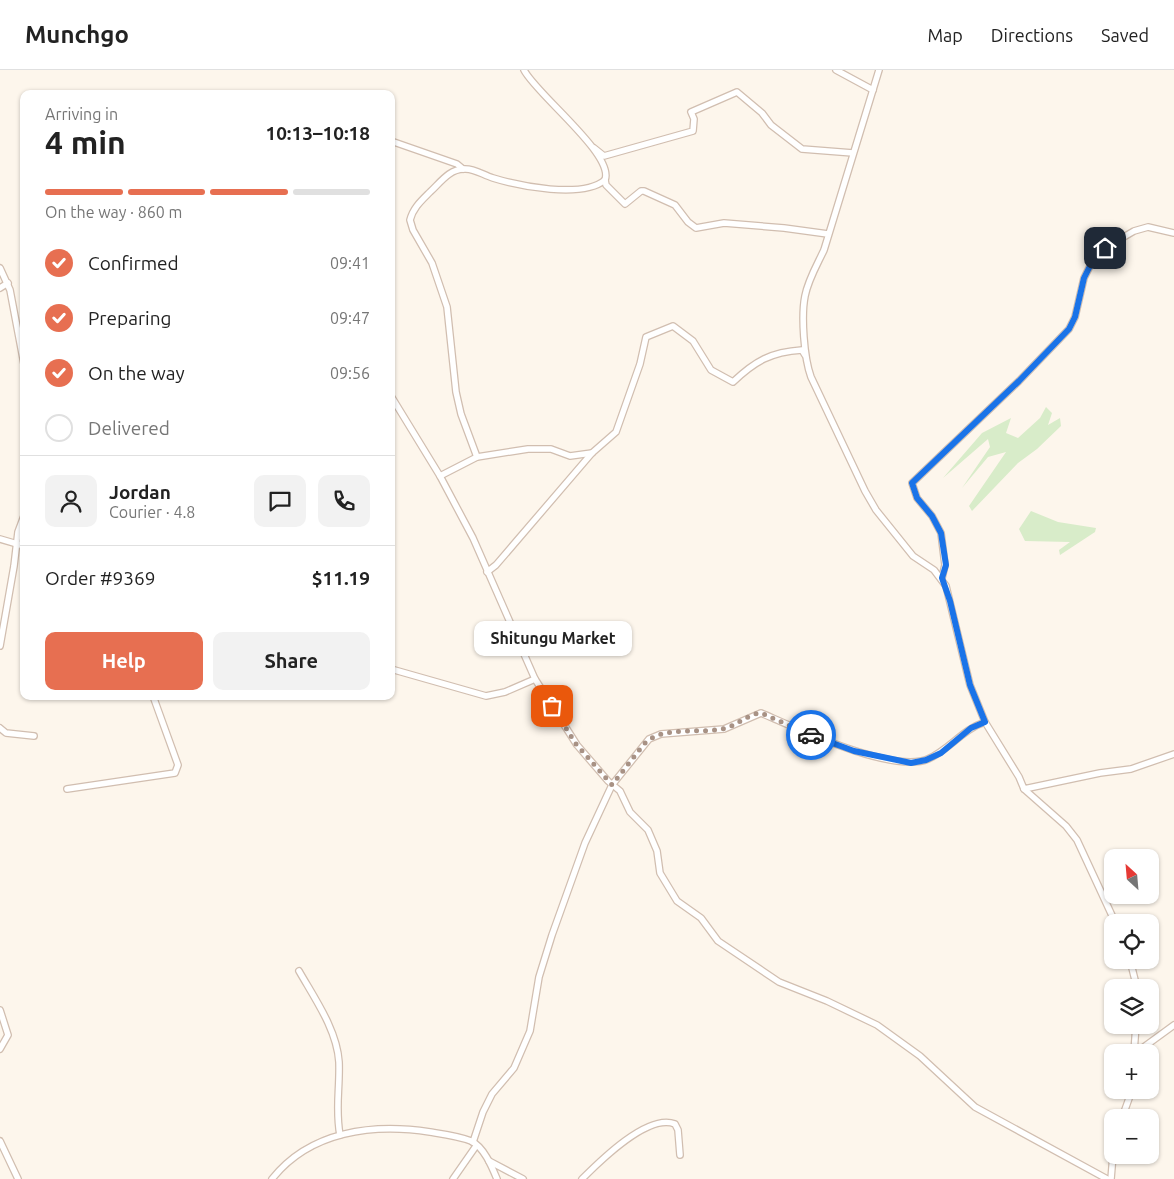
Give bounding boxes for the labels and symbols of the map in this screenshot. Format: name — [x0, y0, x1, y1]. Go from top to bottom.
pin — [1084, 227, 1126, 269]
callout: Shitungu Market — [473, 621, 631, 656]
pin — [531, 685, 573, 727]
courier — [786, 710, 836, 760]
north arrow — [1104, 849, 1159, 904]

